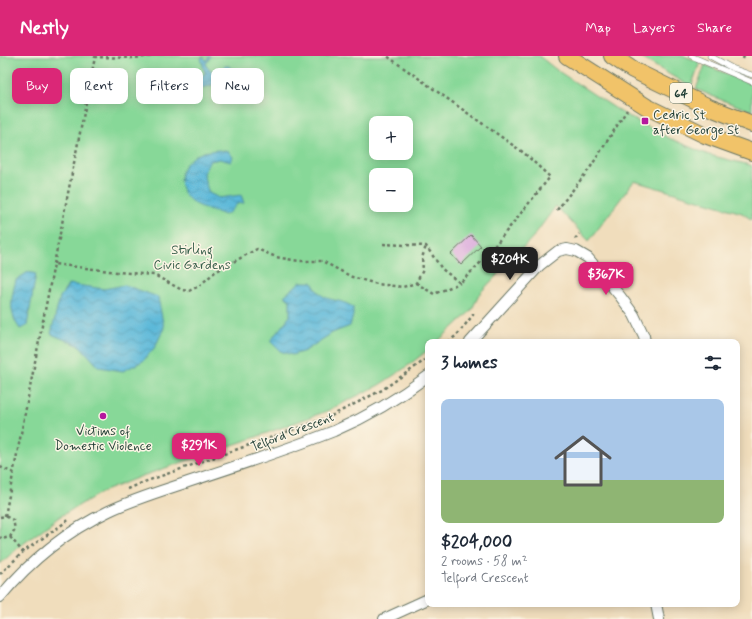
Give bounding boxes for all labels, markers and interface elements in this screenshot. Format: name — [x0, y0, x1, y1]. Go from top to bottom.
text: Nestly — [20, 16, 69, 41]
text: Map — [585, 19, 611, 37]
text: Layers — [633, 19, 675, 37]
text: Share — [697, 19, 732, 37]
chip: Buy — [12, 68, 62, 104]
chip: Rent — [70, 68, 128, 104]
chip: Filters — [136, 68, 203, 104]
chip: New — [211, 68, 264, 104]
road number: 64 — [670, 83, 692, 103]
place label: Cedric St after George St — [653, 107, 739, 140]
map controls — [369, 116, 413, 212]
button: + — [369, 116, 413, 160]
marker: Cedric St after George St — [640, 116, 650, 126]
button: − — [369, 168, 413, 212]
park label: Stirling Civic Gardens — [153, 242, 231, 274]
pin: $204K — [482, 247, 538, 281]
text: $204K — [491, 251, 529, 268]
pin: $367K — [578, 262, 634, 296]
text: $367K — [587, 266, 625, 283]
text: 3 homes — [441, 352, 498, 374]
icon: filters — [702, 352, 724, 374]
street label: Telford Crescent — [249, 409, 337, 458]
marker: Victims of Domestic Violence — [98, 411, 108, 421]
place label: Victims of Domestic Violence — [54, 423, 152, 455]
icon: home — [547, 425, 619, 497]
pin: $291K — [171, 433, 227, 467]
text: $291K — [181, 437, 217, 454]
text: $204,000 — [441, 531, 512, 553]
text: 2 rooms · 58 m² — [441, 553, 528, 570]
text: Telford Crescent — [441, 570, 529, 587]

